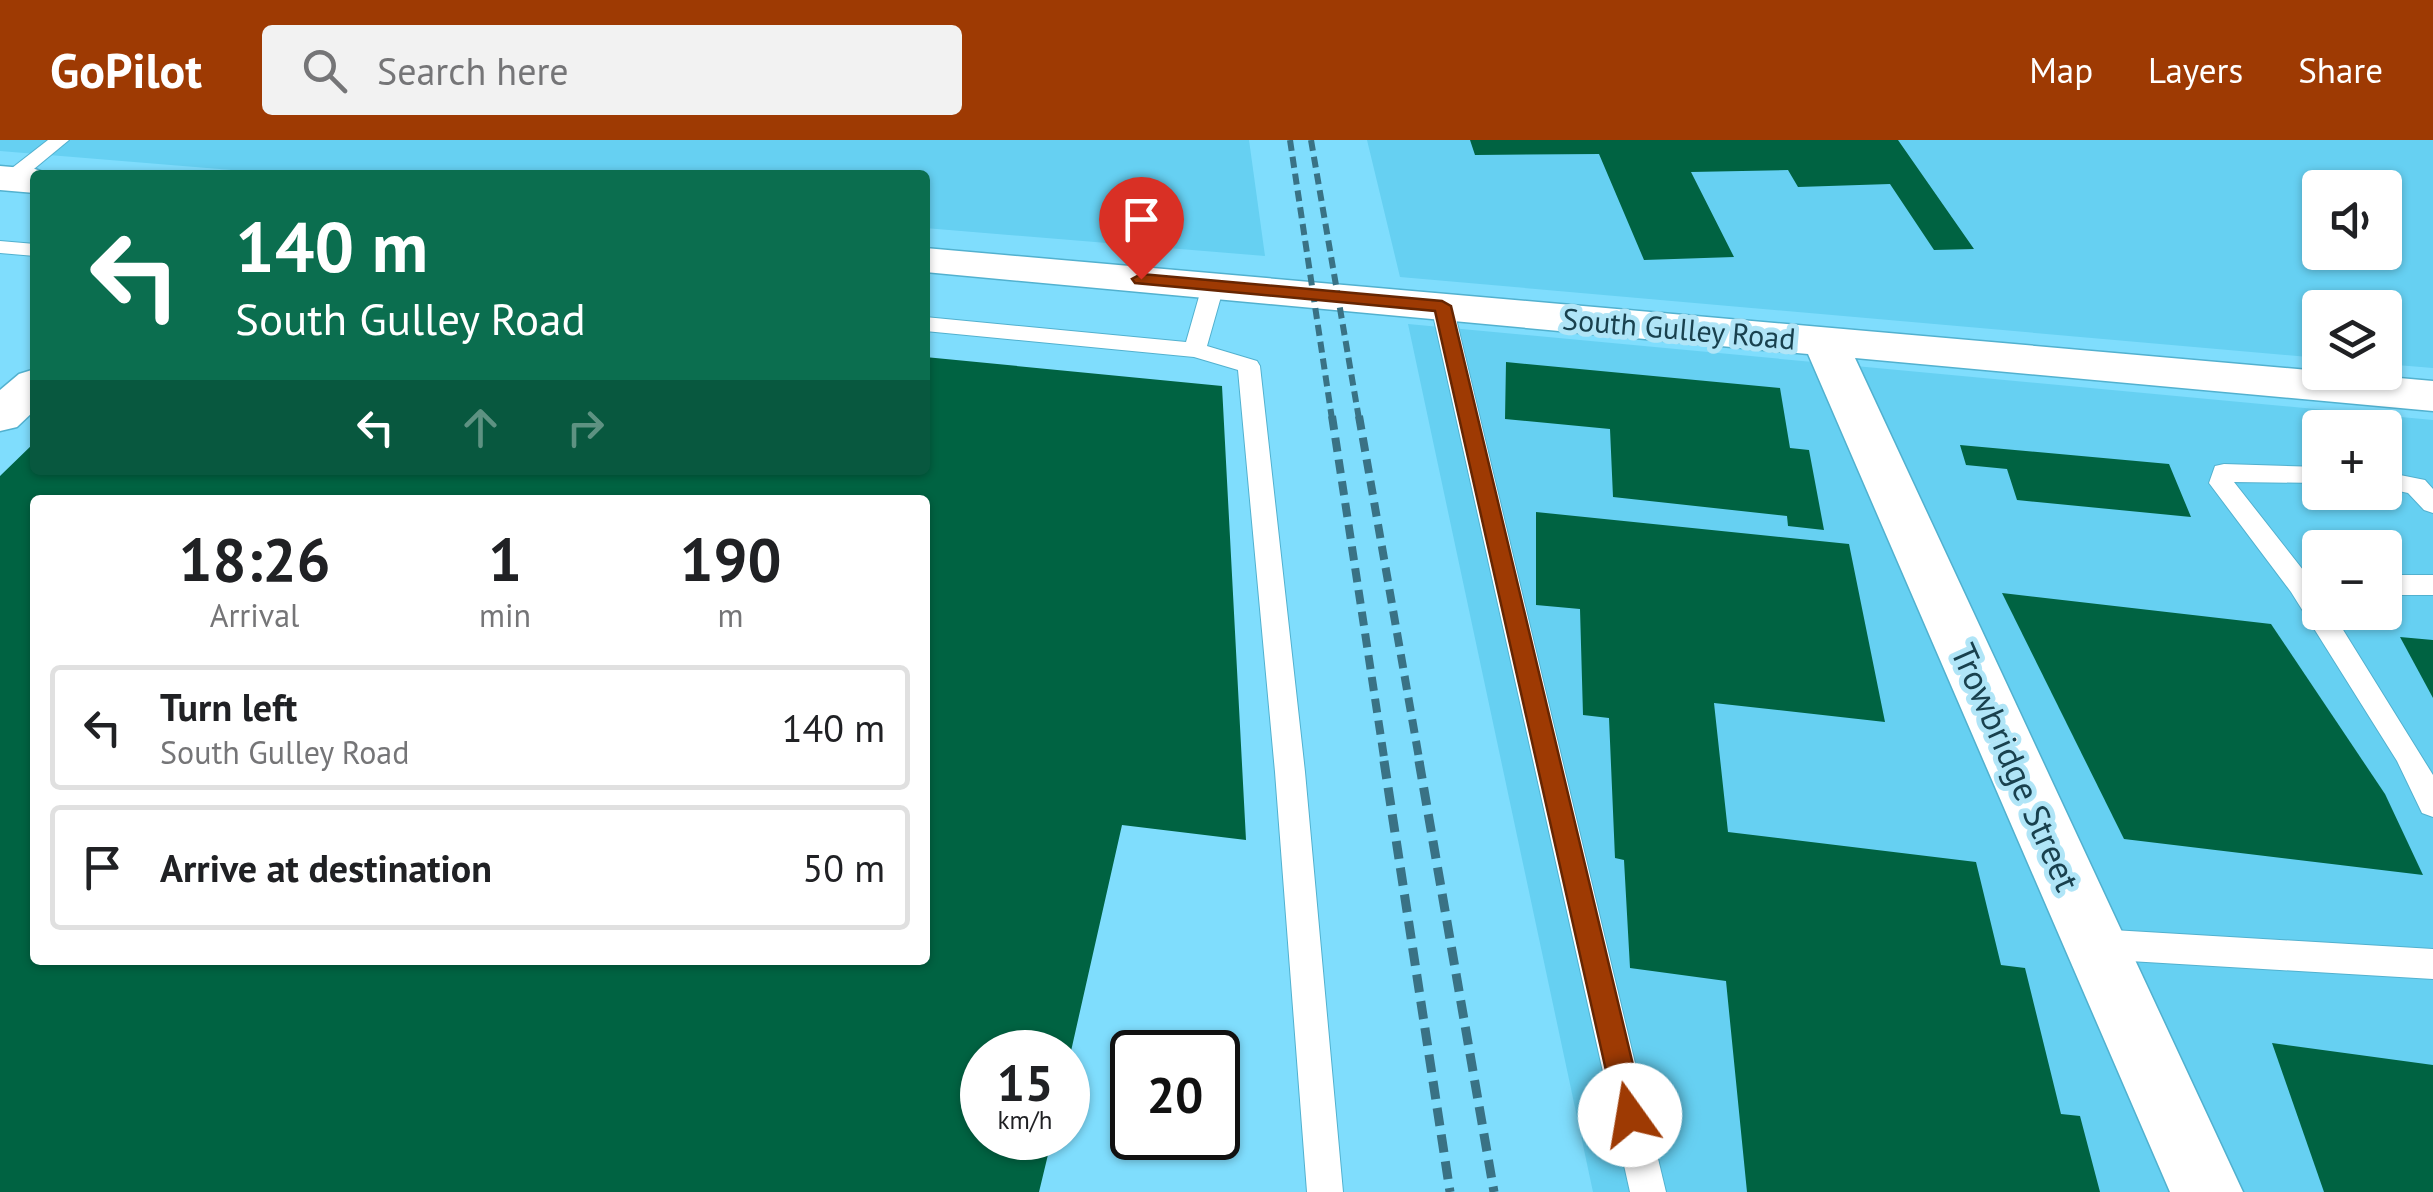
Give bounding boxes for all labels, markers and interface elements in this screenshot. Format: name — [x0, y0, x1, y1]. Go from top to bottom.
search box — [262, 25, 962, 115]
text: GoPilot — [50, 39, 202, 101]
icon: search — [297, 43, 352, 98]
text: Search here — [377, 46, 569, 95]
text: Map — [2029, 47, 2093, 93]
text: Layers — [2148, 47, 2243, 93]
text: Share — [2298, 47, 2383, 93]
map controls — [2302, 170, 2402, 630]
button: sound — [2302, 170, 2402, 270]
pin — [1099, 177, 1184, 280]
icon: arrive — [1114, 192, 1169, 247]
text: 140 m — [235, 201, 428, 291]
icon: left — [70, 210, 200, 340]
text: South Gulley Road — [235, 289, 586, 347]
button: layers — [2302, 290, 2402, 390]
street label: South Gulley Road — [1561, 298, 1797, 358]
icon: left — [348, 400, 403, 455]
icon: ahead — [453, 400, 508, 455]
icon: right — [558, 400, 613, 455]
button: + — [2302, 410, 2402, 510]
text: 18:26 — [178, 520, 331, 598]
text: 1 — [488, 520, 522, 598]
text: 190 — [680, 520, 782, 598]
button: − — [2302, 530, 2402, 630]
text: Arrival — [210, 594, 299, 636]
text: min — [479, 594, 531, 636]
text: m — [718, 594, 744, 636]
street label: Trowbridge Street — [1941, 636, 2091, 898]
text: Turn left — [160, 682, 297, 731]
icon: left — [75, 700, 130, 755]
text: 140 m — [782, 703, 885, 752]
text: South Gulley Road — [160, 731, 409, 773]
icon: arrive — [75, 840, 130, 895]
text: Arrive at destination — [160, 843, 492, 892]
text: 50 m — [803, 843, 885, 892]
speed limit sign: 20 — [1110, 1030, 1240, 1160]
text: 15 — [997, 1050, 1053, 1115]
position arrow — [1578, 1063, 1682, 1167]
text: km/h — [998, 1104, 1052, 1136]

